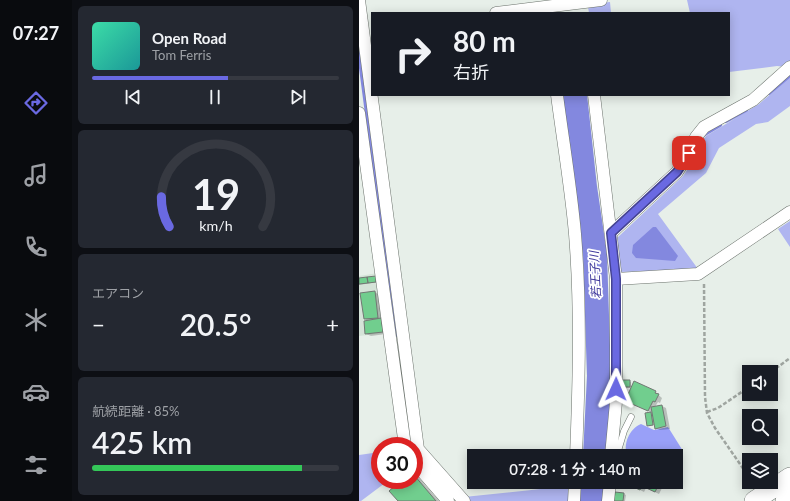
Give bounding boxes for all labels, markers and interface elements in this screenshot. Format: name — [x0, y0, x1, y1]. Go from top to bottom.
text: 07:27 — [13, 22, 59, 44]
text: 80 m — [453, 24, 516, 58]
icon: right — [387, 28, 439, 80]
text: Open Road — [152, 29, 227, 47]
text: Tom Ferris — [152, 47, 211, 63]
text: 右折 — [453, 61, 489, 83]
icon: previous — [122, 86, 144, 108]
icon: pause — [204, 86, 226, 108]
icon: next — [287, 86, 309, 108]
icon: directions — [22, 89, 50, 117]
pin — [672, 136, 706, 170]
icon: arrive — [678, 142, 700, 164]
icon: music — [22, 161, 50, 189]
text: 19 — [191, 168, 240, 218]
text: km/h — [199, 216, 232, 233]
icon: phone — [22, 233, 50, 261]
water label: 若王子川 — [586, 249, 604, 299]
text: エアコン — [92, 285, 144, 301]
icon: climate — [22, 306, 50, 334]
text: 20.5° — [180, 306, 251, 342]
text: − — [92, 311, 105, 338]
text: + — [326, 311, 339, 338]
map controls — [742, 365, 778, 489]
button: sound — [742, 365, 778, 401]
position arrow — [595, 368, 637, 410]
icon: car — [22, 378, 50, 406]
text: 航続距離 · 85% — [92, 403, 180, 419]
button: search — [742, 409, 778, 445]
text: 425 km — [92, 424, 192, 460]
speed limit sign: 30 — [371, 437, 423, 489]
icon: filters — [22, 451, 50, 479]
button: layers — [742, 453, 778, 489]
text: 07:28 · 1 分 · 140 m — [509, 460, 641, 478]

